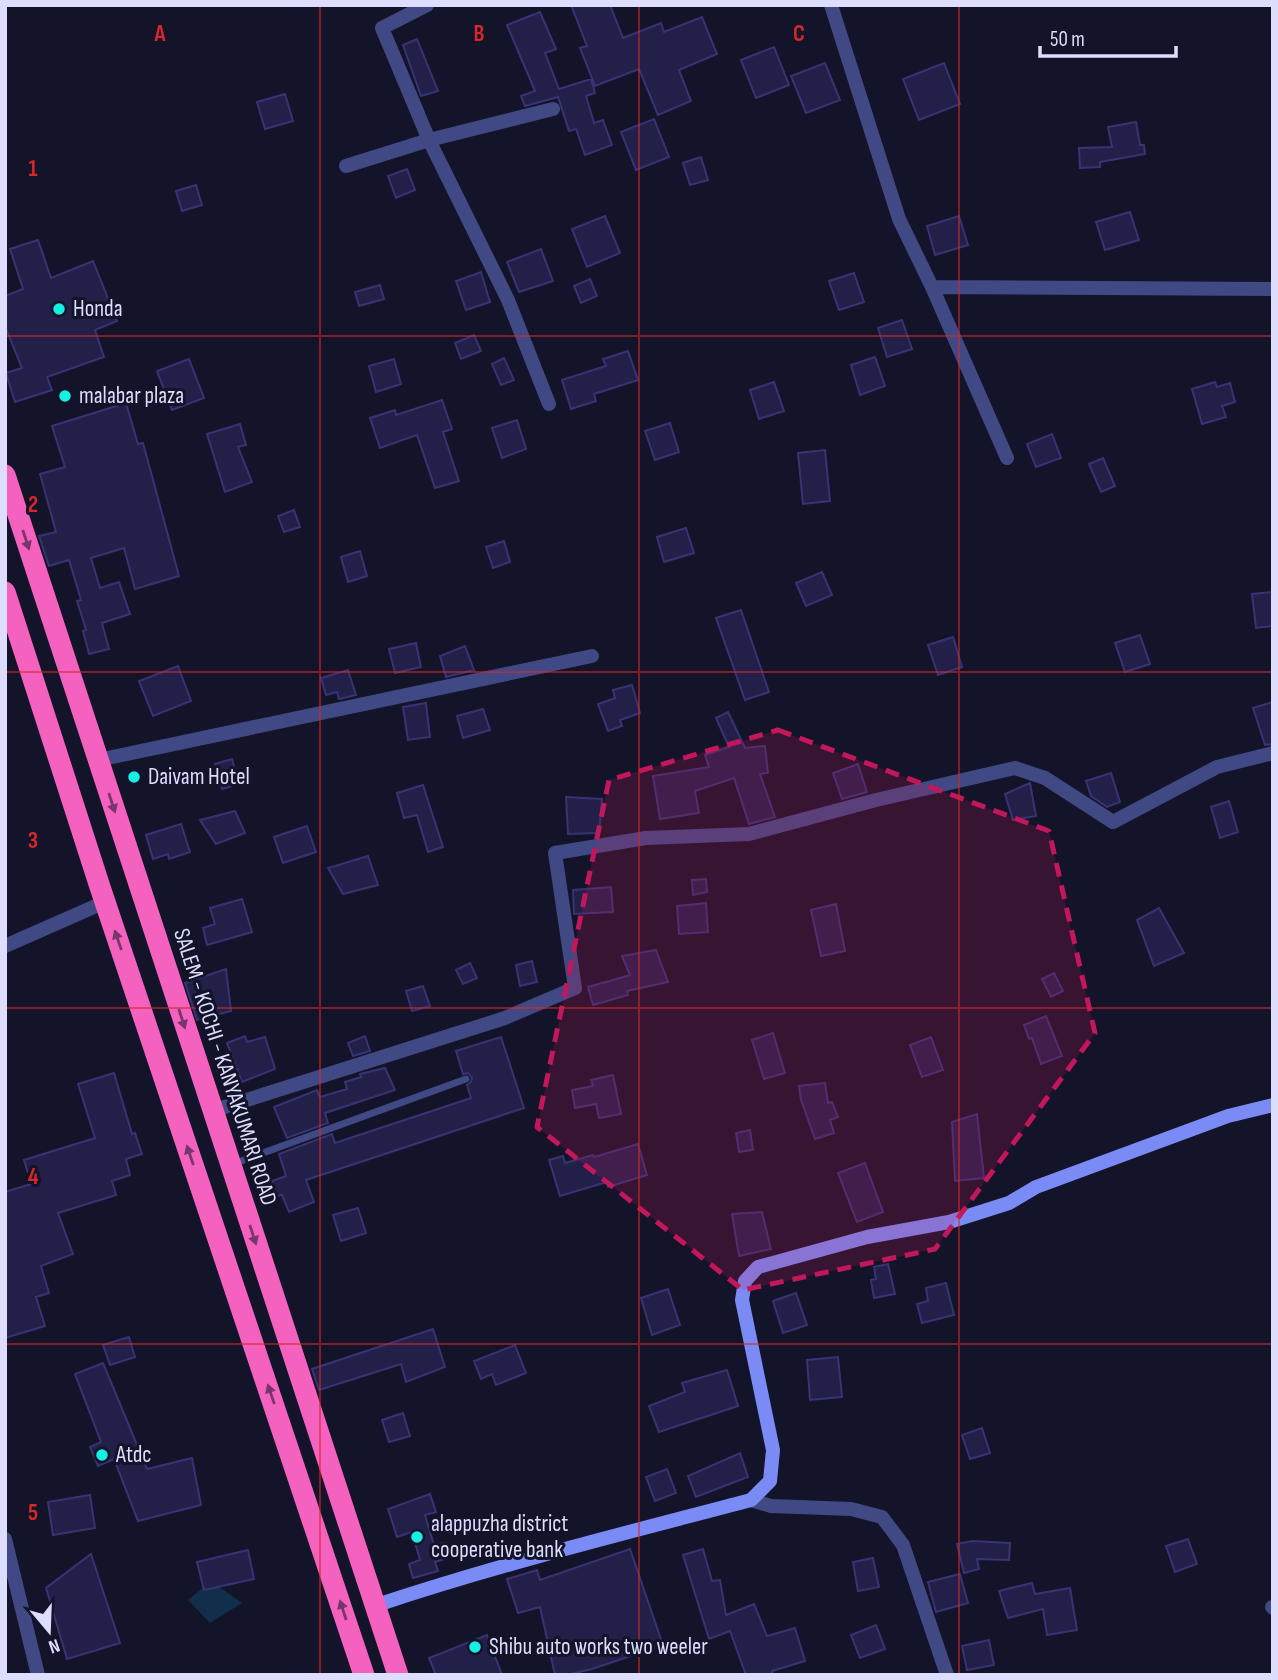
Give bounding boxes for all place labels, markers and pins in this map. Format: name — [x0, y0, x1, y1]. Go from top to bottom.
place label: Honda — [73, 295, 123, 323]
marker: Honda — [51, 301, 67, 317]
place label: malabar plaza — [79, 382, 184, 410]
marker: malabar plaza — [57, 388, 73, 404]
place label: Daivam Hotel — [148, 763, 250, 791]
marker: Daivam Hotel — [126, 769, 142, 785]
place label: Atdc — [115, 1441, 152, 1469]
marker: Atdc — [94, 1447, 110, 1463]
place label: alappuzha district cooperative bank — [431, 1510, 568, 1564]
marker: alappuzha district cooperative bank — [409, 1529, 425, 1545]
place label: Shibu auto works two weeler — [489, 1633, 708, 1661]
marker: Shibu auto works two weeler — [467, 1639, 483, 1655]

